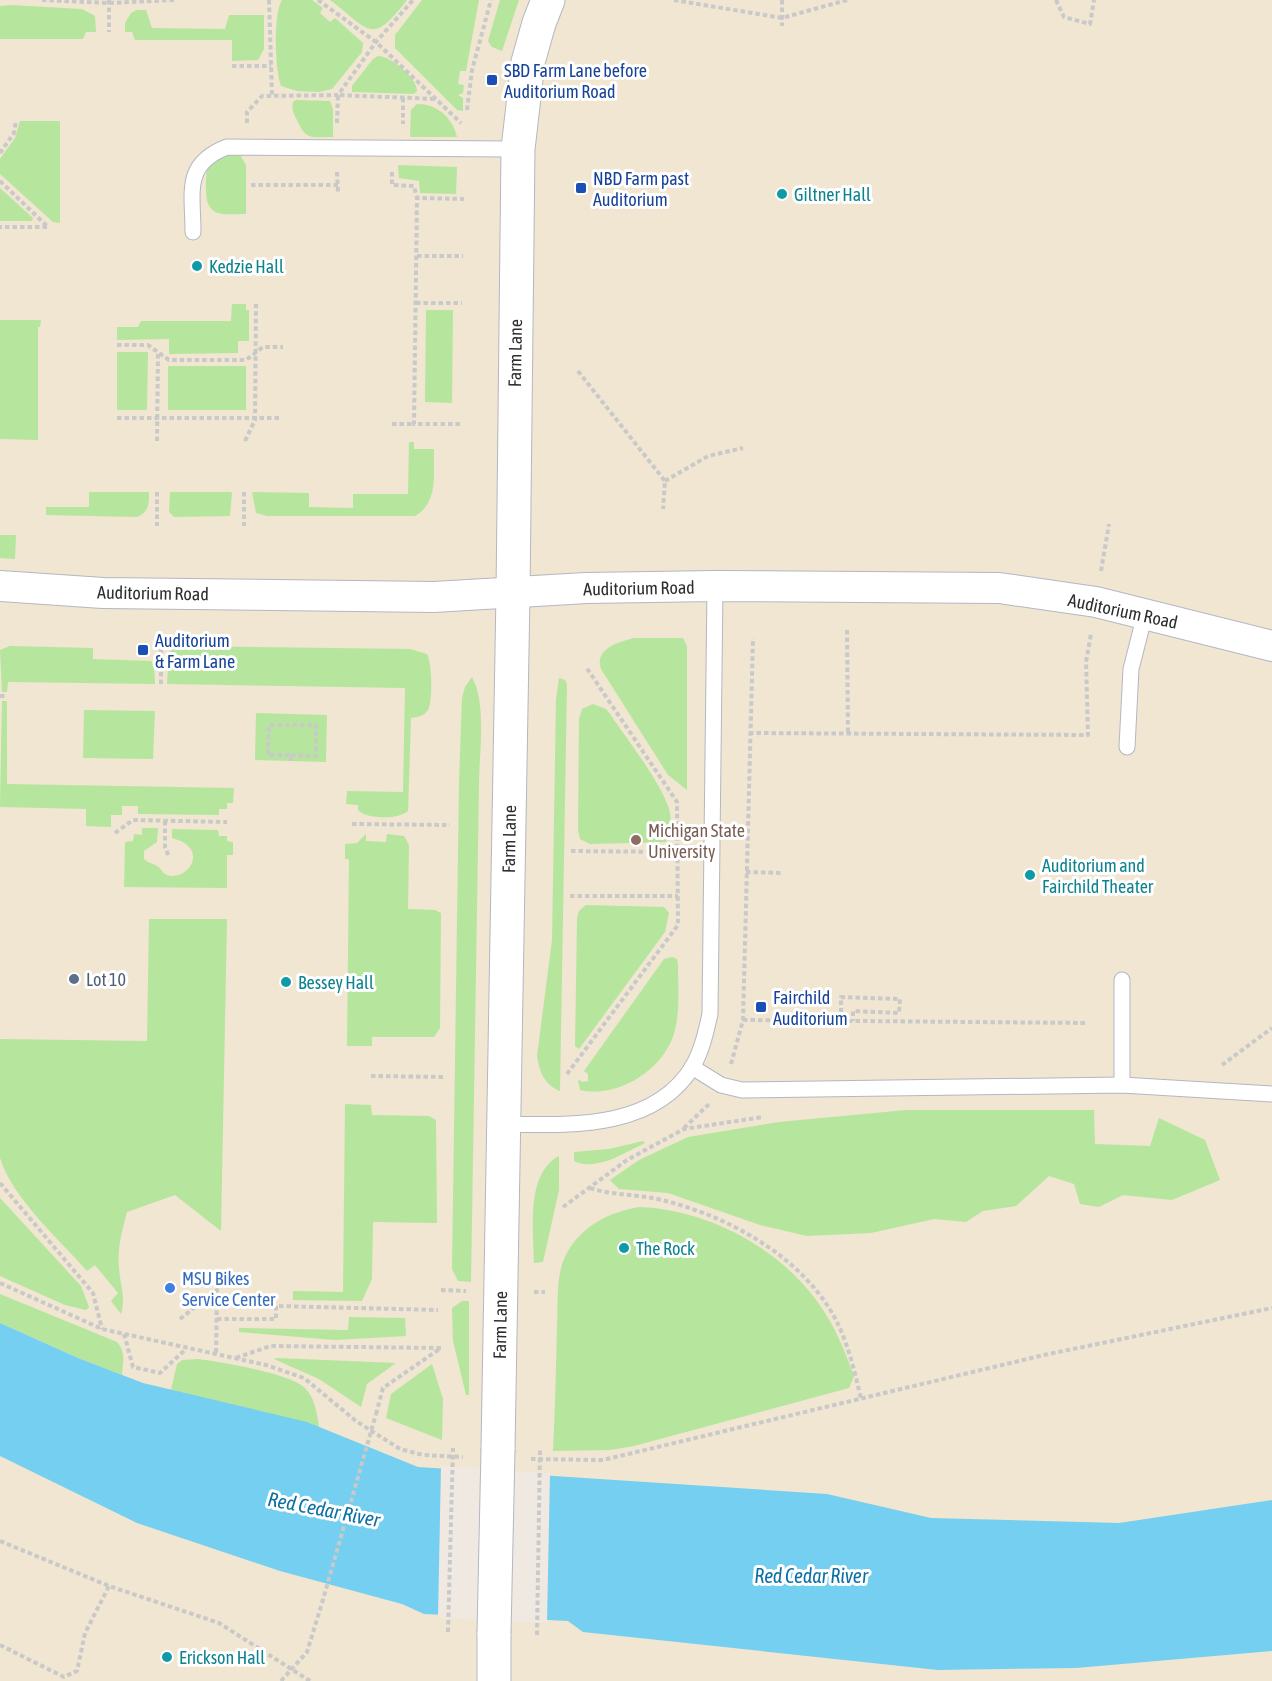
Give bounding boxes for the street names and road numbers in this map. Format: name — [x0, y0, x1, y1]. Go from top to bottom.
street label: Farm Lane — [504, 319, 526, 387]
street label: Auditorium Road — [583, 577, 695, 599]
street label: Auditorium Road — [97, 582, 209, 604]
street label: Auditorium Road — [1066, 589, 1180, 633]
street label: Farm Lane — [498, 805, 520, 873]
street label: Farm Lane — [489, 1291, 511, 1359]

